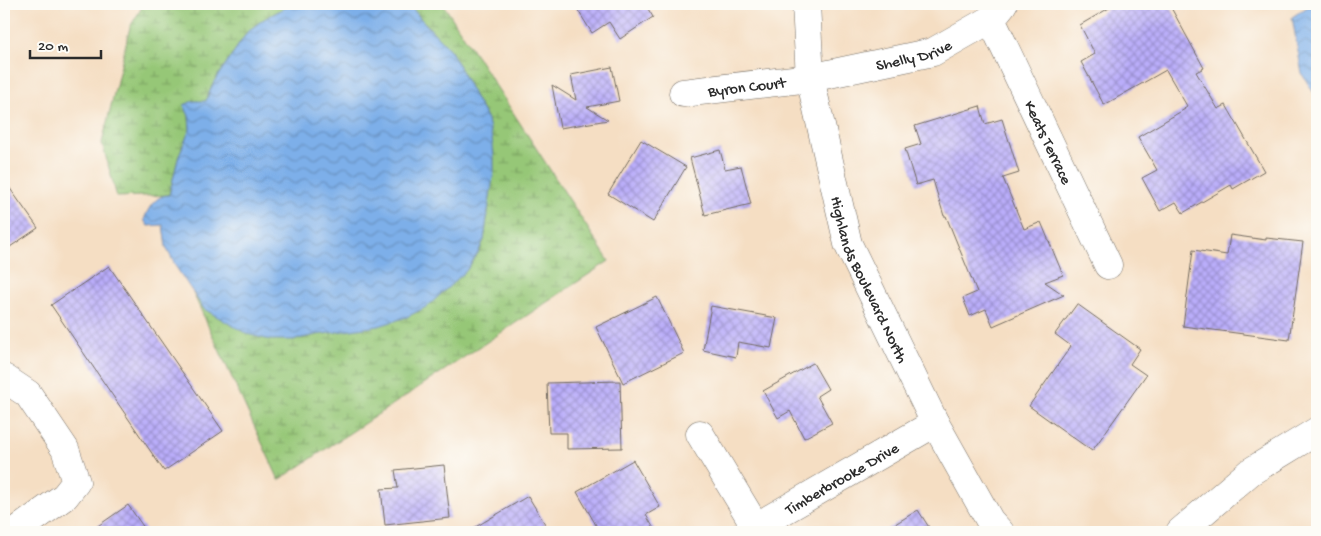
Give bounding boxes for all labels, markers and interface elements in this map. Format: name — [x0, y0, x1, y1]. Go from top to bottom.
scale bar — [30, 28, 101, 60]
street label: Shelly Drive — [874, 37, 957, 77]
text: 20 m — [38, 38, 68, 56]
street label: Byron Court — [706, 75, 788, 103]
street label: Keats Terrace — [1018, 98, 1075, 189]
street label: Highlands Boulevard North — [824, 195, 911, 367]
street label: Timberbrooke Drive — [782, 440, 904, 521]

